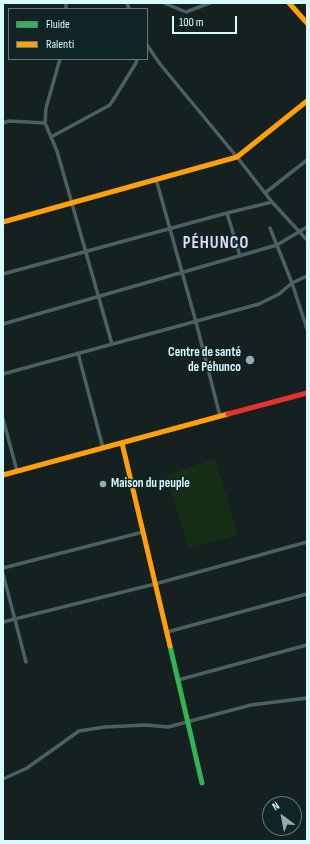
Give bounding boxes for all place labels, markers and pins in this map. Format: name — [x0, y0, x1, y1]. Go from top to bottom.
place label: Centre de santé de Péhunco — [168, 345, 241, 376]
marker: Centre de santé de Péhunco — [244, 354, 256, 366]
place label: Maison du peuple — [111, 476, 190, 492]
marker: Maison du peuple — [98, 479, 108, 489]

